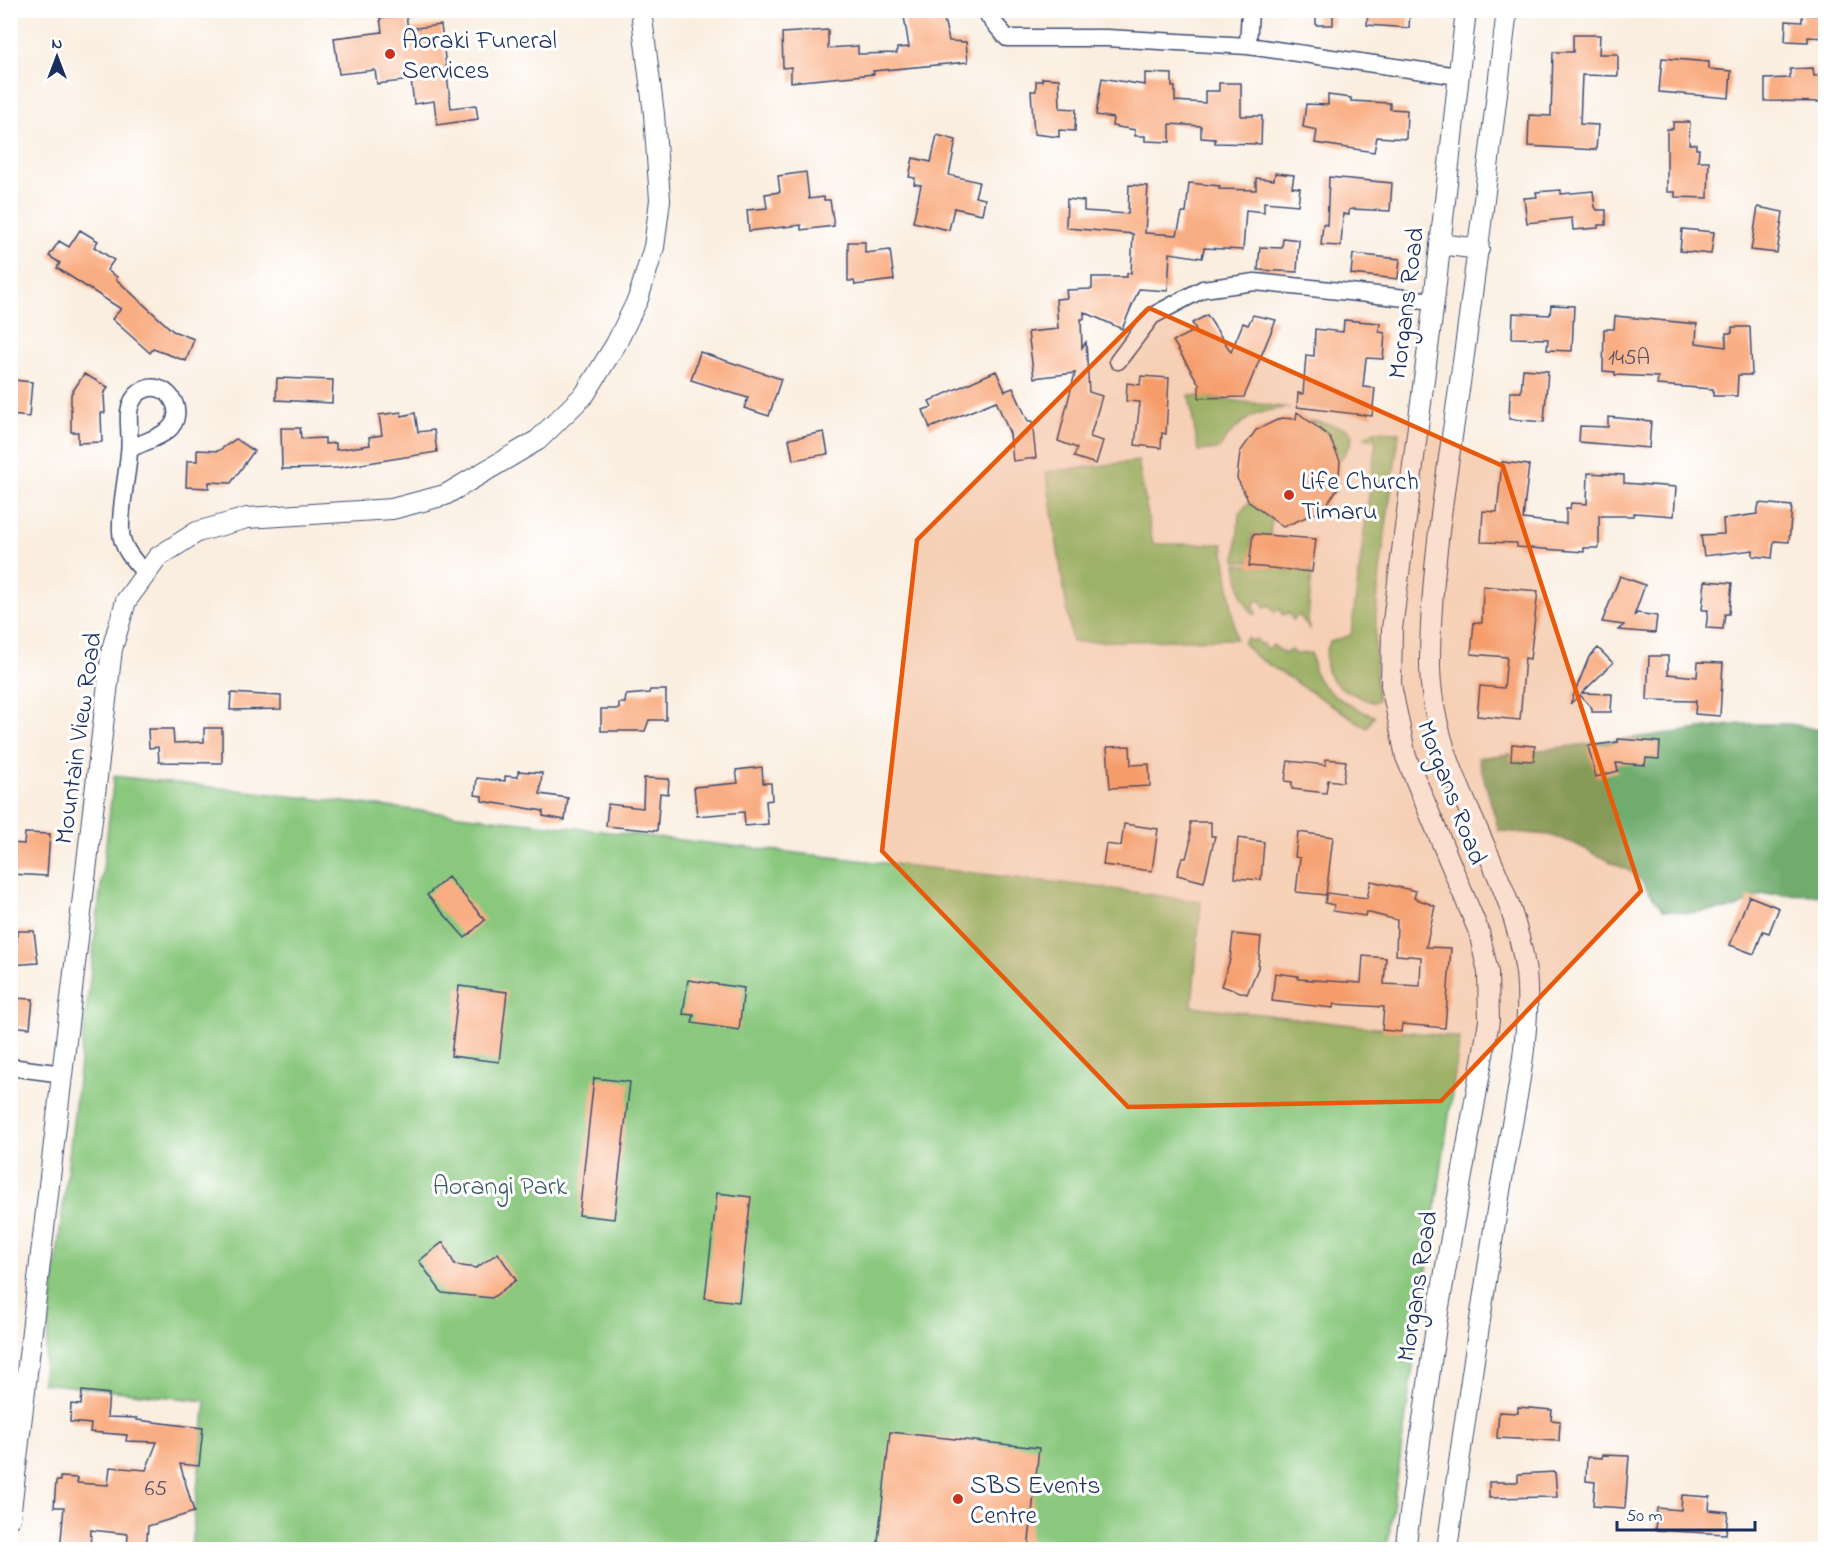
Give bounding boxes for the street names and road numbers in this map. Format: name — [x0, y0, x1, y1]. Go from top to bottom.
street label: Morgans Road — [1380, 225, 1436, 381]
street label: Mountain View Road — [46, 630, 114, 847]
street label: Morgans Road — [1405, 715, 1495, 871]
street label: Morgans Road — [1388, 1208, 1450, 1365]

